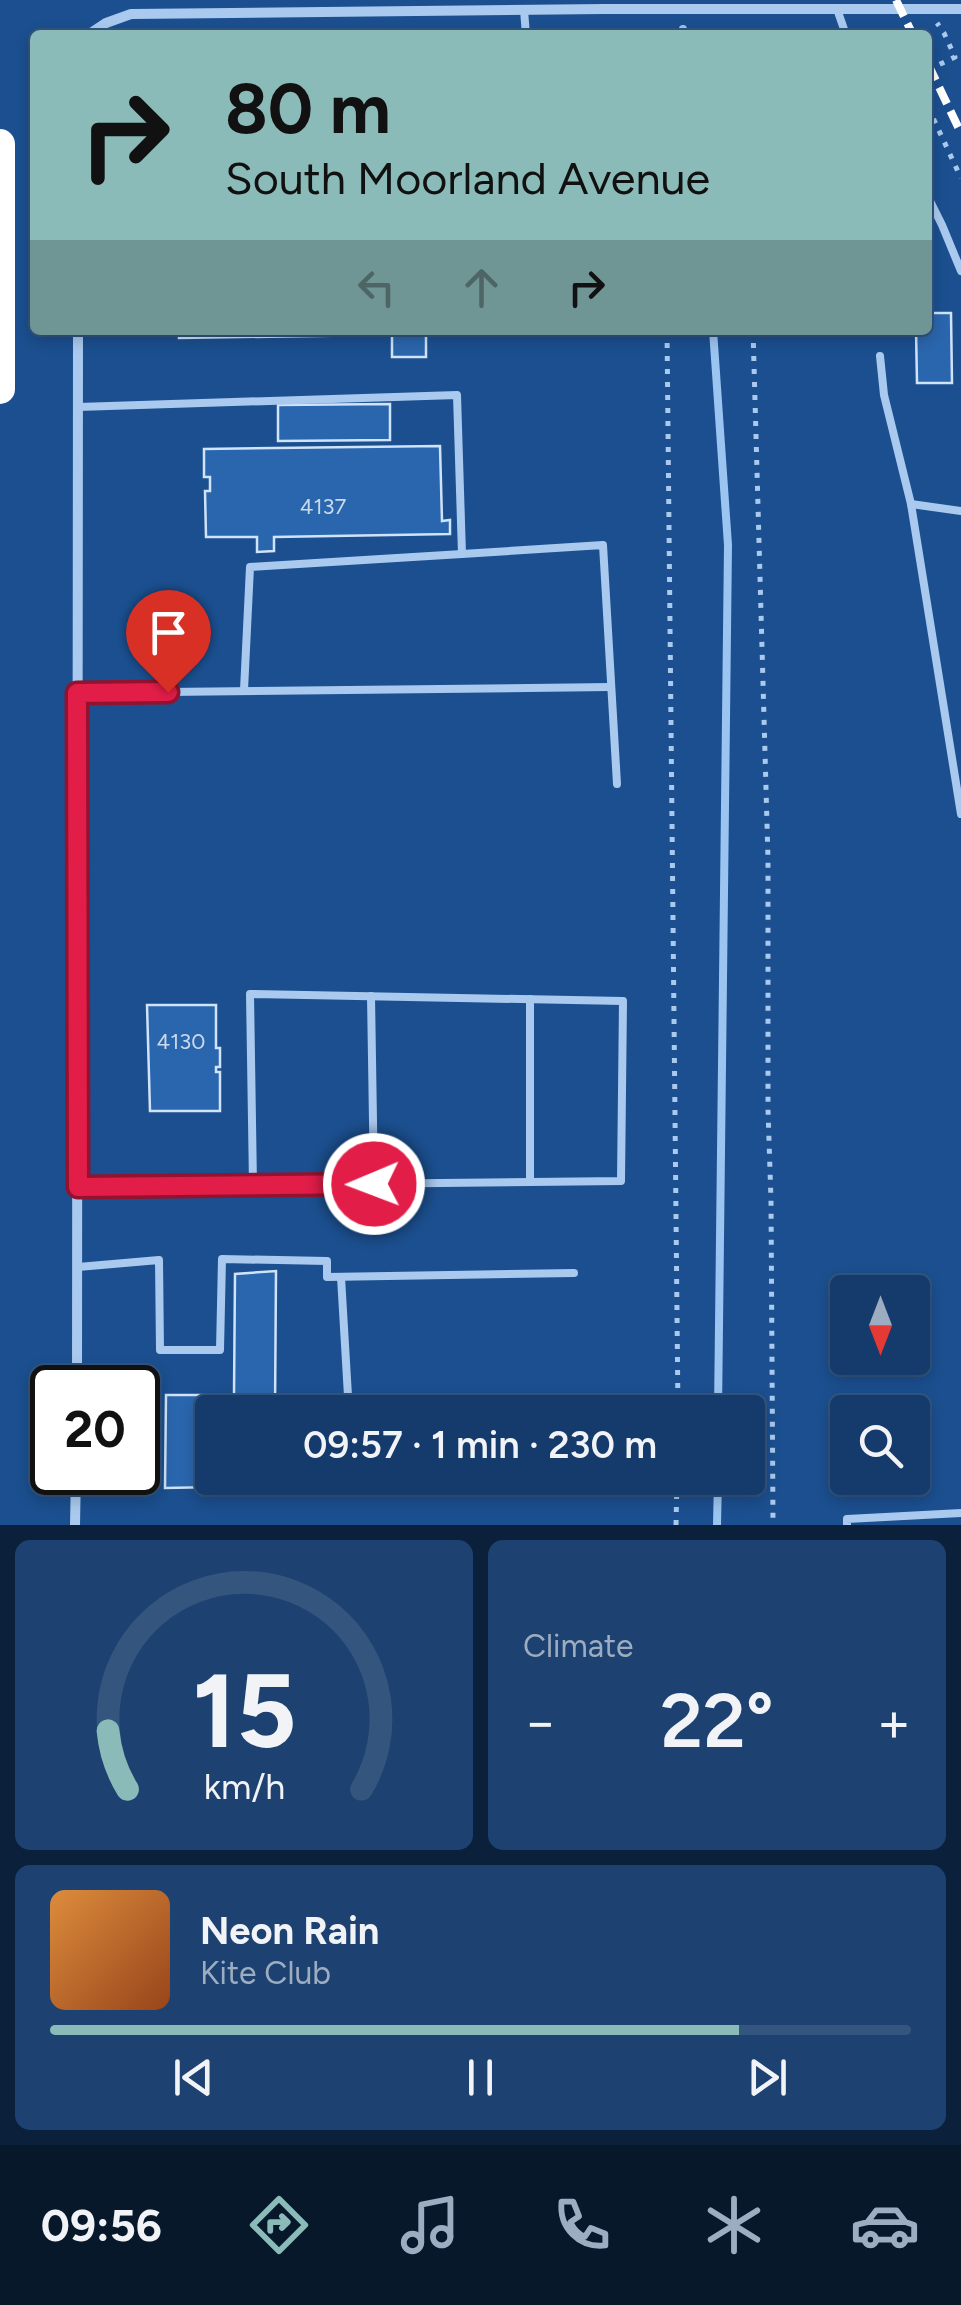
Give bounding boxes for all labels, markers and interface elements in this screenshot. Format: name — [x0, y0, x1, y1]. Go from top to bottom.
text: 80 m — [225, 66, 391, 151]
icon: right — [60, 70, 190, 200]
text: South Moorland Avenue — [225, 151, 710, 205]
icon: left — [349, 260, 404, 315]
icon: ahead — [454, 260, 509, 315]
icon: right — [559, 260, 614, 315]
house number: 4137 — [300, 493, 346, 520]
pin — [126, 590, 211, 693]
icon: arrive — [141, 605, 196, 660]
house number: 4130 — [157, 1028, 205, 1055]
position arrow — [322, 1132, 426, 1236]
north arrow — [830, 1275, 930, 1375]
map controls — [830, 1275, 930, 1495]
speed limit sign: 20 — [30, 1365, 160, 1495]
button: search — [830, 1395, 930, 1495]
text: 09:57 · 1 min · 230 m — [303, 1422, 657, 1468]
text: Climate — [523, 1627, 634, 1665]
text: 15 — [192, 1648, 296, 1773]
text: 22° — [660, 1676, 774, 1766]
text: − — [523, 1689, 557, 1755]
text: + — [877, 1689, 911, 1755]
text: km/h — [203, 1765, 285, 1808]
text: Neon Rain — [200, 1908, 379, 1954]
text: Kite Club — [200, 1954, 331, 1992]
icon: previous — [166, 2050, 221, 2105]
icon: pause — [453, 2050, 508, 2105]
icon: next — [740, 2050, 795, 2105]
icon: directions — [244, 2190, 314, 2260]
icon: music — [395, 2190, 465, 2260]
icon: phone — [547, 2190, 617, 2260]
icon: climate — [699, 2190, 769, 2260]
icon: car — [850, 2190, 920, 2260]
text: 09:56 — [41, 2198, 162, 2252]

